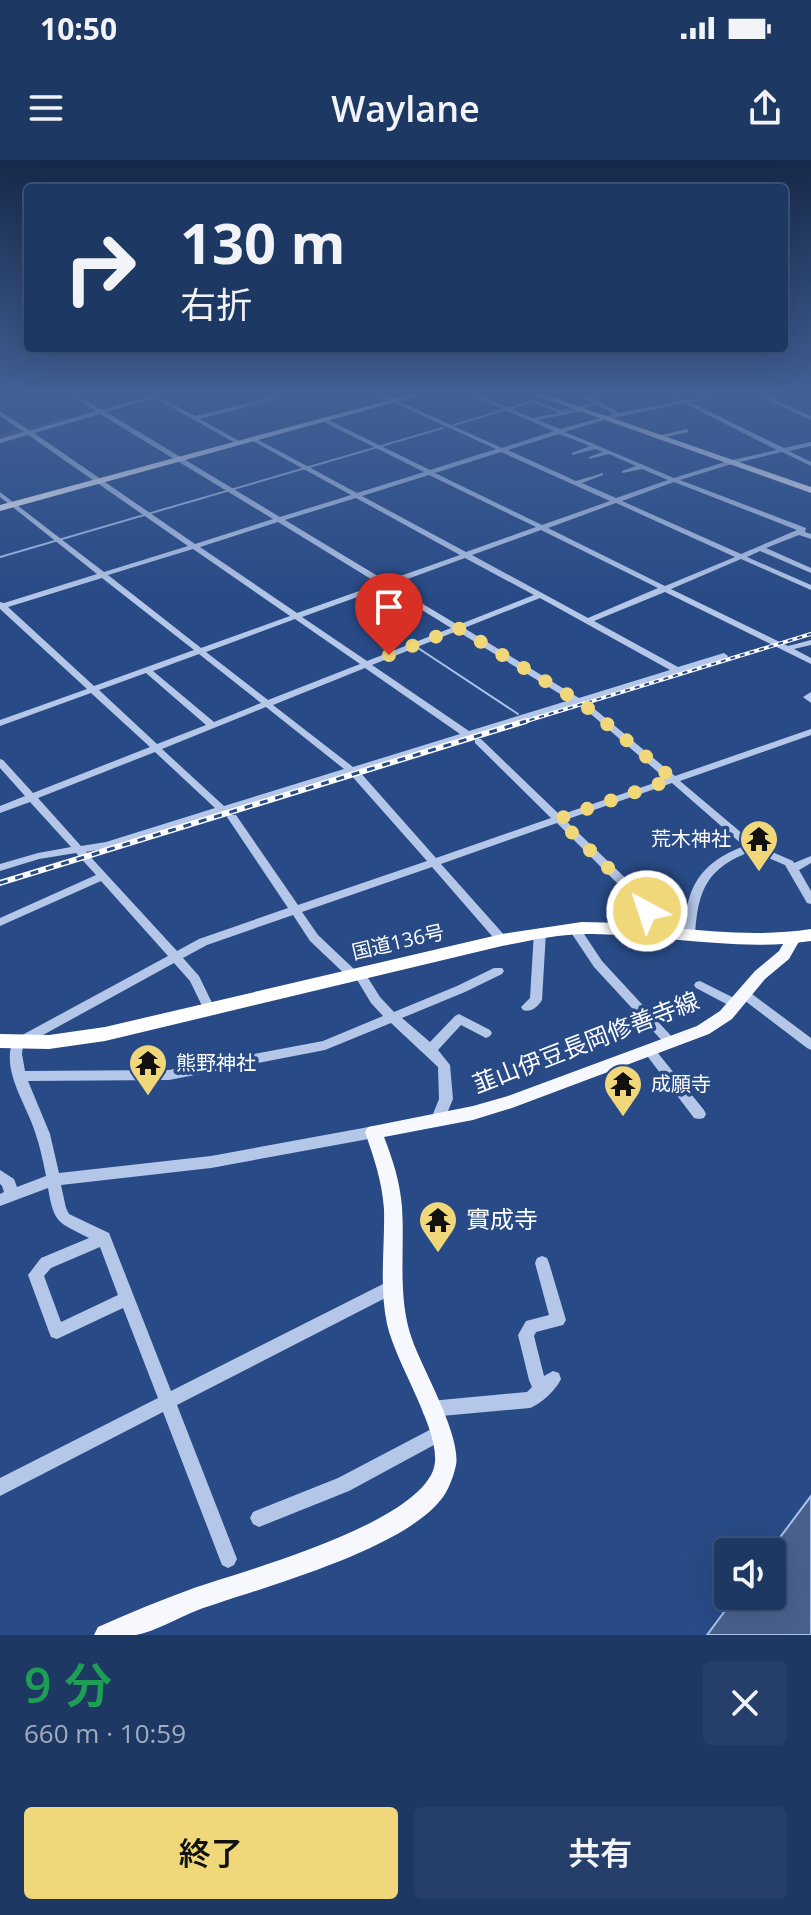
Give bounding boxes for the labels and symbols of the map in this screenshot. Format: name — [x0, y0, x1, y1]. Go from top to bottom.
pin — [355, 573, 423, 655]
temple icon: 荒木神社 — [738, 818, 780, 873]
place label: 荒木神社 — [651, 825, 731, 852]
position arrow — [605, 869, 689, 953]
street label: 国道136号 — [349, 918, 447, 965]
street label: 韮山伊豆長岡修善寺線 — [468, 983, 703, 1100]
temple icon: 熊野神社 — [127, 1042, 169, 1097]
place label: 熊野神社 — [176, 1049, 256, 1076]
temple icon: 成願寺 — [602, 1063, 644, 1118]
place label: 成願寺 — [651, 1070, 711, 1097]
temple icon: 實成寺 — [417, 1199, 459, 1254]
place label: 實成寺 — [466, 1202, 538, 1235]

